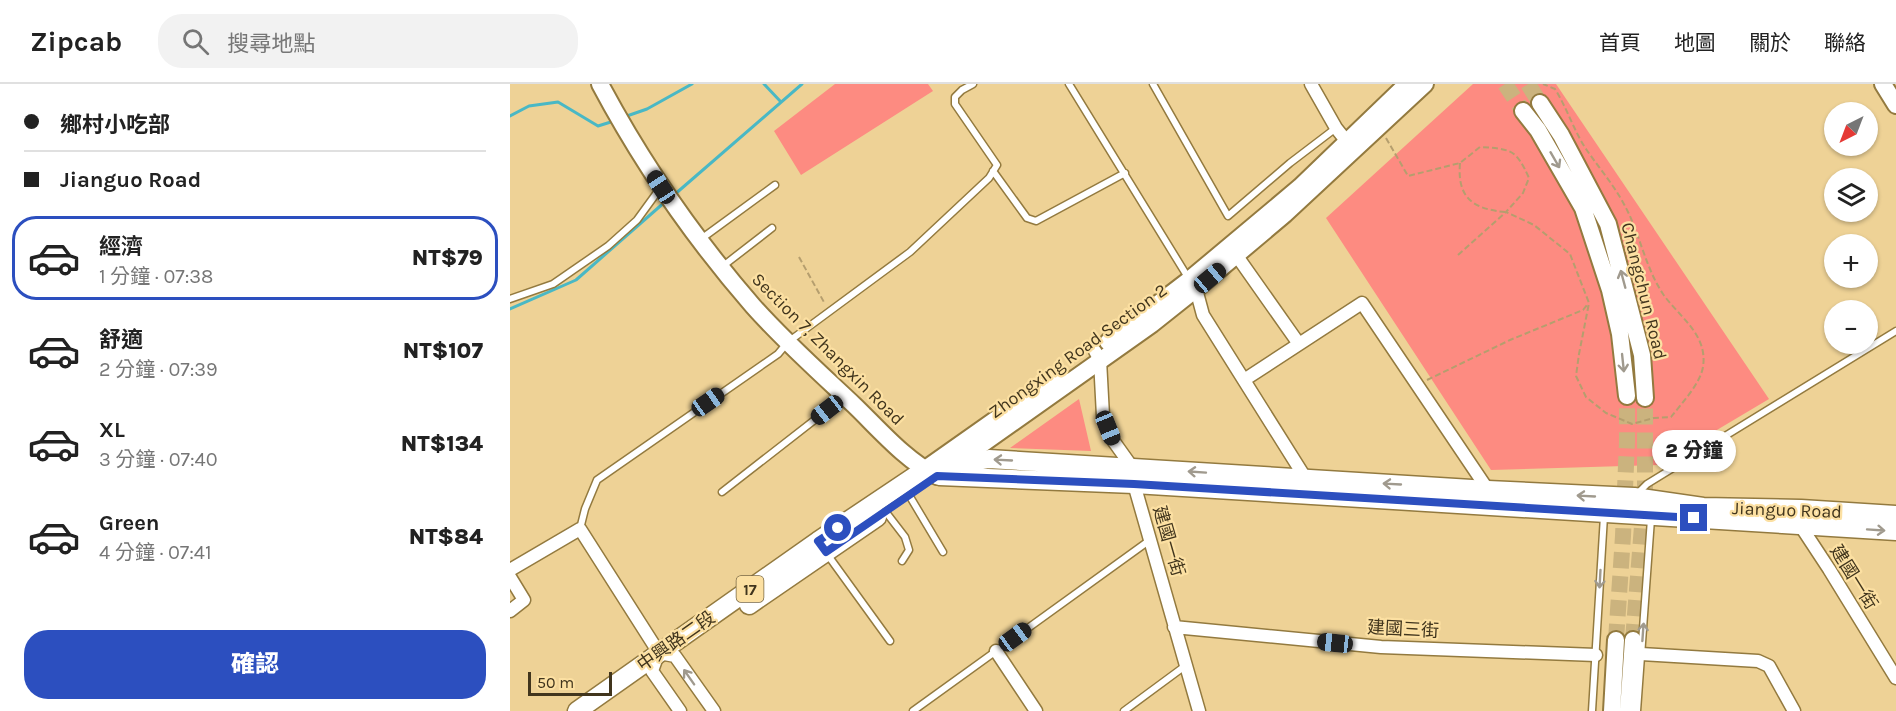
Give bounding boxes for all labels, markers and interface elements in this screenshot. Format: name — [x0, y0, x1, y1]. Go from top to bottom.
search box — [158, 14, 578, 68]
text: Zipcab — [30, 25, 122, 58]
icon: search — [179, 25, 212, 58]
text: 搜尋地點 — [227, 31, 315, 57]
text: 首頁 — [1599, 31, 1641, 55]
text: 地圖 — [1674, 31, 1716, 55]
text: 關於 — [1749, 31, 1791, 55]
text: 聯絡 — [1824, 31, 1866, 55]
north arrow — [1824, 102, 1878, 156]
map controls — [1824, 102, 1878, 354]
text: 鄉村小吃部 — [60, 112, 170, 138]
one-way arrow — [1549, 151, 1561, 168]
text: Jianguo Road — [60, 167, 201, 193]
car — [644, 167, 678, 207]
button: layers — [1824, 168, 1878, 222]
street label: Changchun Road — [1616, 220, 1672, 362]
icon: car — [27, 231, 81, 285]
text: 經濟 — [99, 234, 143, 260]
button: + — [1824, 234, 1878, 288]
text: NT$79 — [412, 245, 483, 271]
car — [1190, 260, 1230, 296]
text: 1 分鐘 · 07:38 — [99, 265, 213, 288]
street label: Section 7, Zhangxin Road — [747, 268, 909, 430]
one-way arrow — [1616, 270, 1628, 289]
street label: Zhongxing Road Section 2 — [985, 279, 1171, 423]
button: − — [1824, 300, 1878, 354]
icon: car — [27, 324, 81, 378]
text: 舒適 — [99, 327, 143, 353]
text: NT$107 — [403, 338, 483, 364]
one-way arrow — [1618, 352, 1629, 372]
text: 2 分鐘 · 07:39 — [99, 358, 218, 381]
car — [688, 384, 728, 420]
car — [807, 392, 847, 428]
car — [1093, 408, 1123, 448]
icon: car — [27, 417, 81, 471]
text: XL — [99, 417, 125, 443]
text: NT$134 — [401, 431, 483, 457]
callout: 2 分鐘 — [1652, 431, 1736, 473]
text: 2 分鐘 — [1665, 439, 1723, 462]
text: 3 分鐘 · 07:40 — [99, 448, 218, 471]
one-way arrow — [993, 454, 1013, 465]
one-way arrow — [1188, 466, 1208, 477]
one-way arrow — [1382, 478, 1402, 489]
one-way arrow — [1577, 490, 1597, 501]
street label: Jianguo Road — [1732, 497, 1842, 523]
street label: 建國一街 — [1149, 503, 1189, 579]
route end — [1680, 504, 1707, 531]
icon: car — [27, 510, 81, 564]
text: Green — [99, 510, 160, 536]
route start — [824, 514, 851, 541]
text: NT$84 — [409, 524, 483, 550]
one-way arrow — [1865, 525, 1885, 536]
text: 4 分鐘 · 07:41 — [99, 541, 212, 564]
street label: 建國一街 — [1826, 541, 1882, 613]
one-way arrow — [1595, 569, 1606, 589]
road number: 17 — [736, 576, 764, 602]
street label: 中興路二段 — [633, 606, 719, 676]
street label: 建國三街 — [1366, 616, 1440, 642]
car — [995, 619, 1035, 655]
one-way arrow — [1638, 622, 1649, 642]
button: 確認 — [24, 630, 486, 699]
car — [1316, 632, 1354, 654]
scale bar — [528, 669, 612, 696]
one-way arrow — [683, 669, 695, 685]
text: 50 m — [537, 673, 574, 692]

